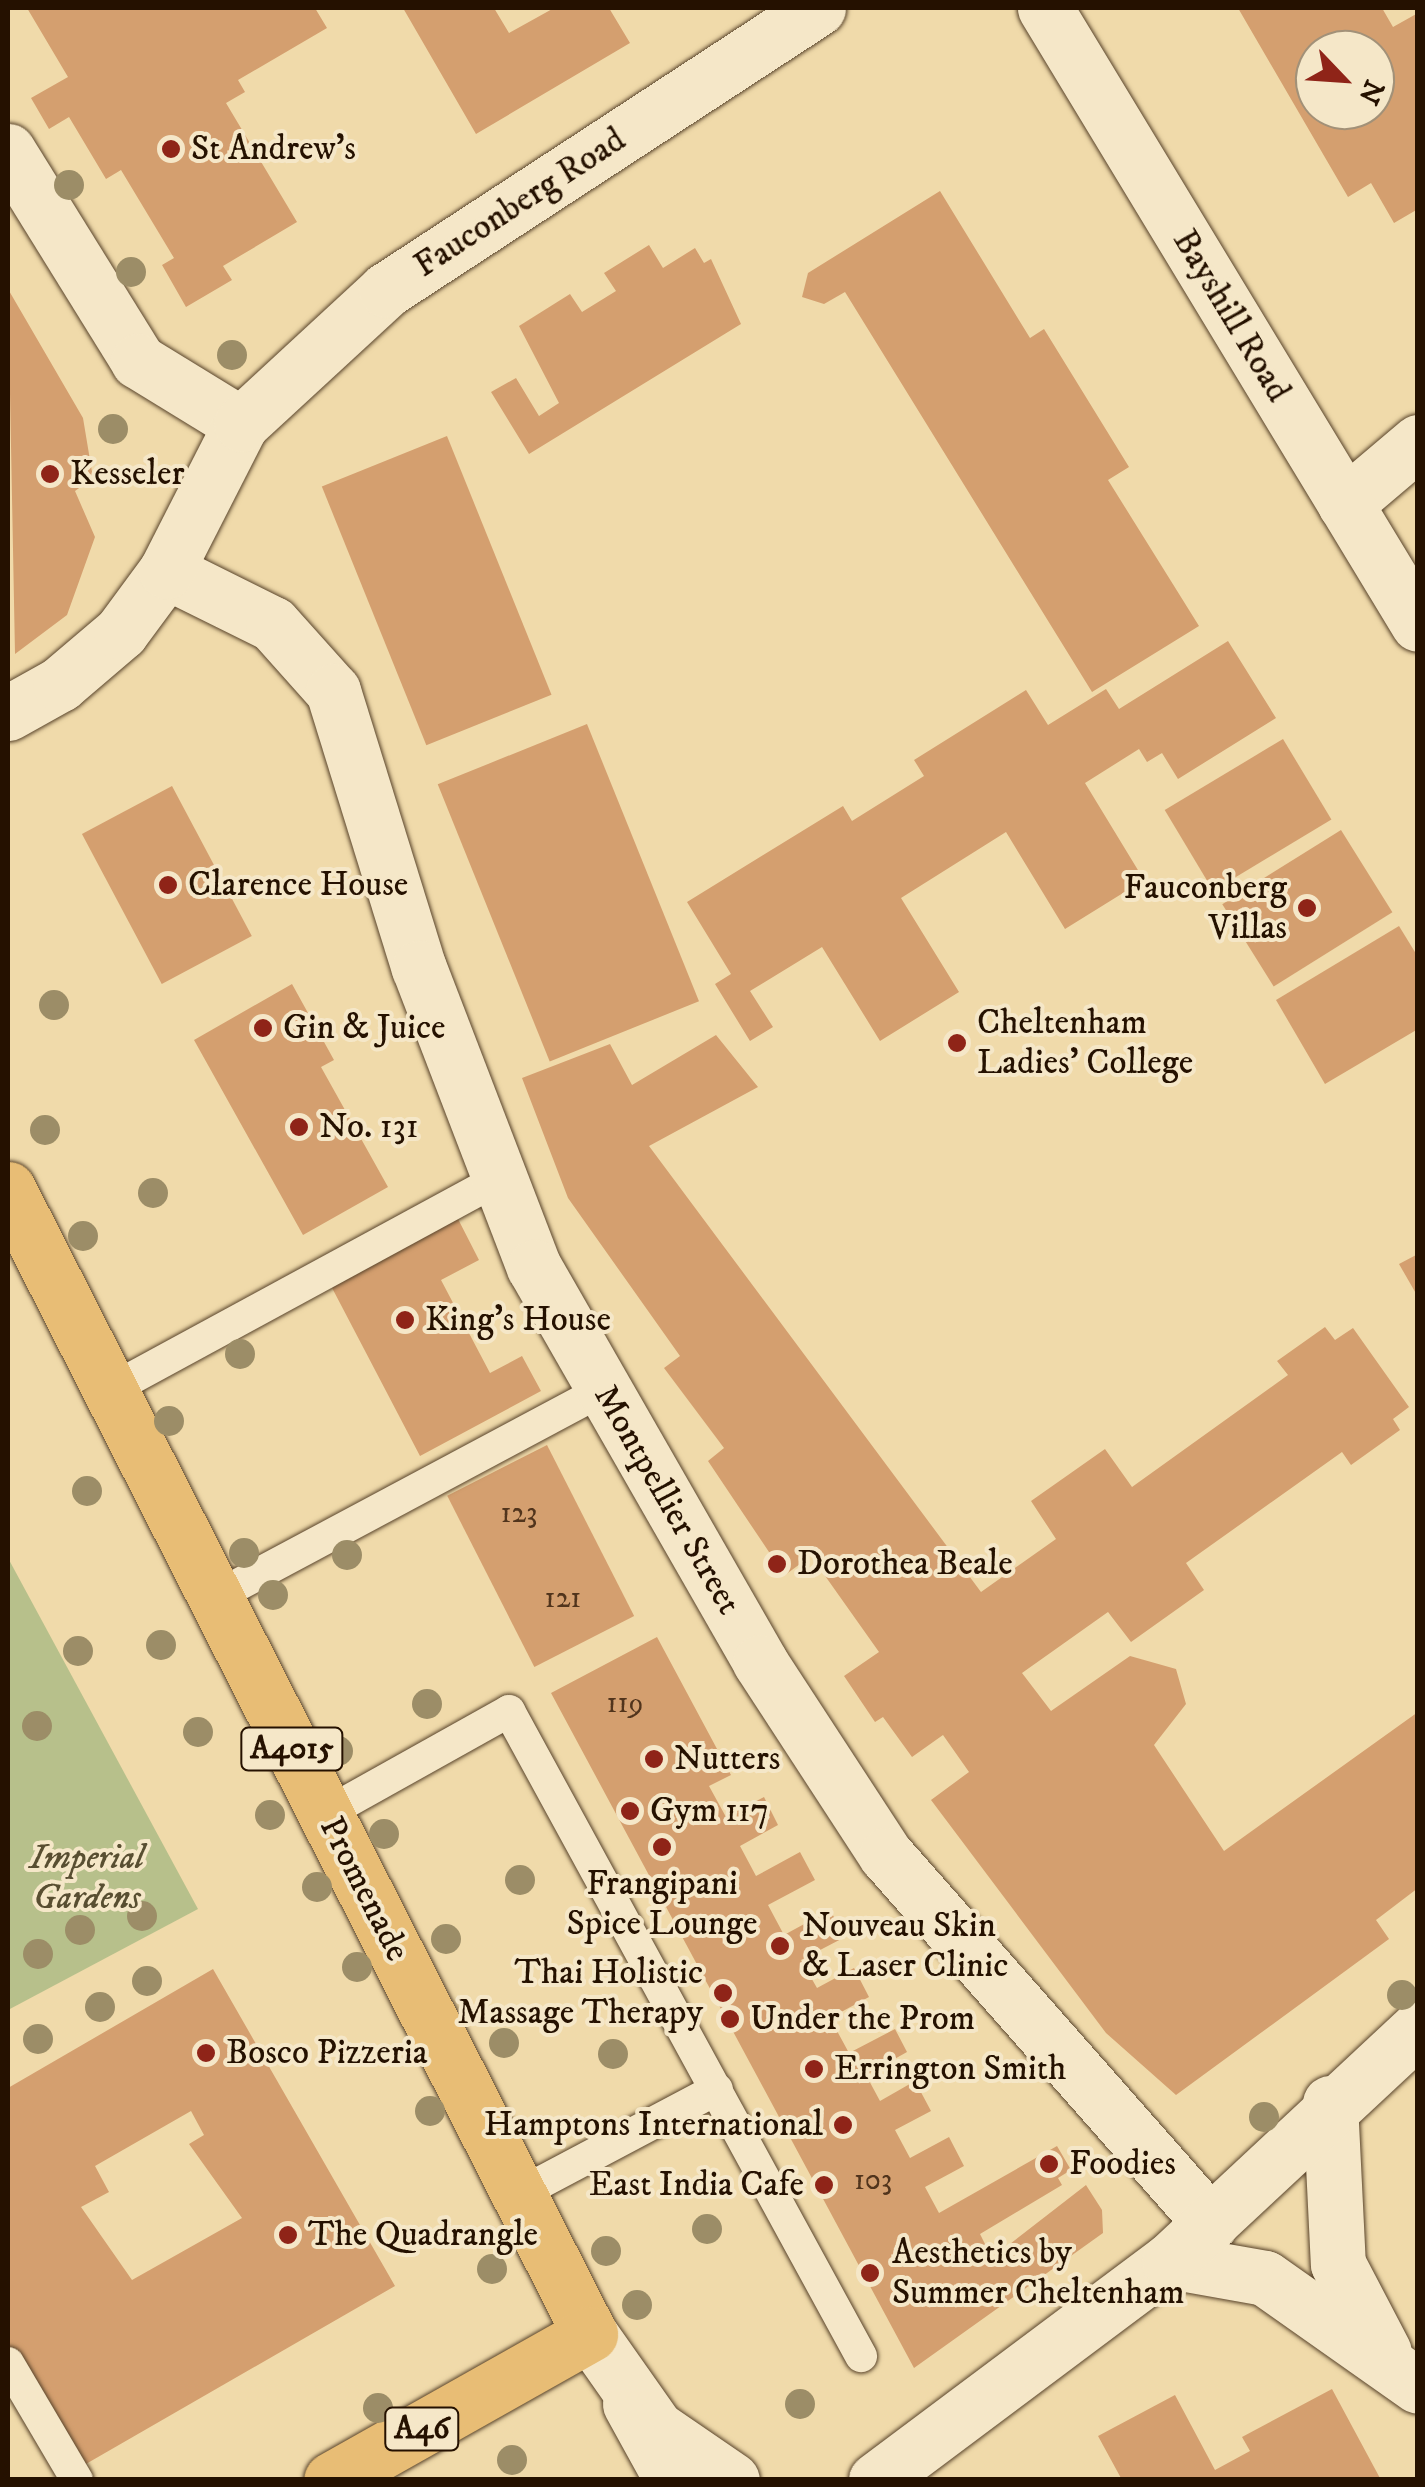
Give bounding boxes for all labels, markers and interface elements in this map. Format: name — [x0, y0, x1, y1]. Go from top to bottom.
north arrow — [1295, 30, 1395, 130]
text: N — [1350, 74, 1392, 110]
street label: Fauconberg Road — [406, 119, 634, 287]
place label: St Andrew's — [191, 128, 356, 170]
marker: St Andrew's — [160, 138, 182, 160]
street label: Bayshill Road — [1163, 222, 1299, 410]
place label: Kesseler — [70, 453, 184, 495]
marker: Kesseler — [39, 463, 61, 485]
place label: Clarence House — [188, 864, 408, 906]
place label: Fauconberg Villas — [1124, 867, 1287, 949]
marker: Clarence House — [157, 874, 179, 896]
marker: Fauconberg Villas — [1296, 897, 1318, 919]
place label: Cheltenham Ladies' College — [977, 1002, 1193, 1084]
place label: Gin & Juice — [283, 1007, 445, 1049]
marker: Gin & Juice — [252, 1017, 274, 1039]
marker: Cheltenham Ladies' College — [946, 1032, 968, 1054]
place label: No. 131 — [319, 1106, 419, 1148]
marker: No. 131 — [288, 1116, 310, 1138]
place label: King's House — [425, 1299, 611, 1341]
marker: King's House — [394, 1309, 416, 1331]
street label: Montpellier Street — [584, 1378, 750, 1622]
house number: 123 — [501, 1496, 537, 1532]
place label: Dorothea Beale — [797, 1543, 1013, 1585]
marker: Dorothea Beale — [766, 1553, 788, 1575]
house number: 121 — [545, 1581, 581, 1617]
house number: 119 — [607, 1686, 643, 1722]
road number: A4015 — [240, 1722, 344, 1776]
place label: Nutters — [674, 1738, 781, 1780]
marker: Nutters — [643, 1748, 665, 1770]
place label: Gym 117 — [650, 1790, 769, 1832]
marker: Gym 117 — [619, 1800, 641, 1822]
street label: Promenade — [310, 1810, 418, 1968]
marker: Frangipani Spice Lounge — [651, 1836, 673, 1858]
park label: Imperial Gardens — [30, 1837, 144, 1919]
place label: Frangipani Spice Lounge — [567, 1863, 757, 1945]
place label: Nouveau Skin & Laser Clinic — [802, 1905, 1008, 1987]
marker: Nouveau Skin & Laser Clinic — [767, 1933, 793, 1959]
place label: Thai Holistic Massage Therapy — [458, 1952, 703, 2034]
marker: Thai Holistic Massage Therapy — [712, 1982, 734, 2004]
place label: Under the Prom — [750, 1998, 975, 2040]
marker: Under the Prom — [719, 2008, 741, 2030]
place label: Bosco Pizzeria — [226, 2032, 428, 2074]
marker: Bosco Pizzeria — [195, 2042, 217, 2064]
place label: Errington Smith — [834, 2048, 1066, 2090]
marker: Errington Smith — [803, 2058, 825, 2080]
place label: Hamptons International — [484, 2104, 823, 2146]
marker: Hamptons International — [832, 2114, 854, 2136]
place label: Foodies — [1069, 2143, 1176, 2185]
marker: Foodies — [1038, 2153, 1060, 2175]
house number: 103 — [854, 2163, 892, 2199]
place label: East India Cafe — [589, 2164, 804, 2206]
marker: East India Cafe — [813, 2174, 835, 2196]
place label: The Quadrangle — [308, 2214, 538, 2256]
marker: The Quadrangle — [277, 2224, 299, 2246]
place label: Aesthetics by Summer Cheltenham — [892, 2232, 1185, 2314]
marker: Aesthetics by Summer Cheltenham — [857, 2260, 883, 2286]
road number: A46 — [382, 2402, 462, 2456]

